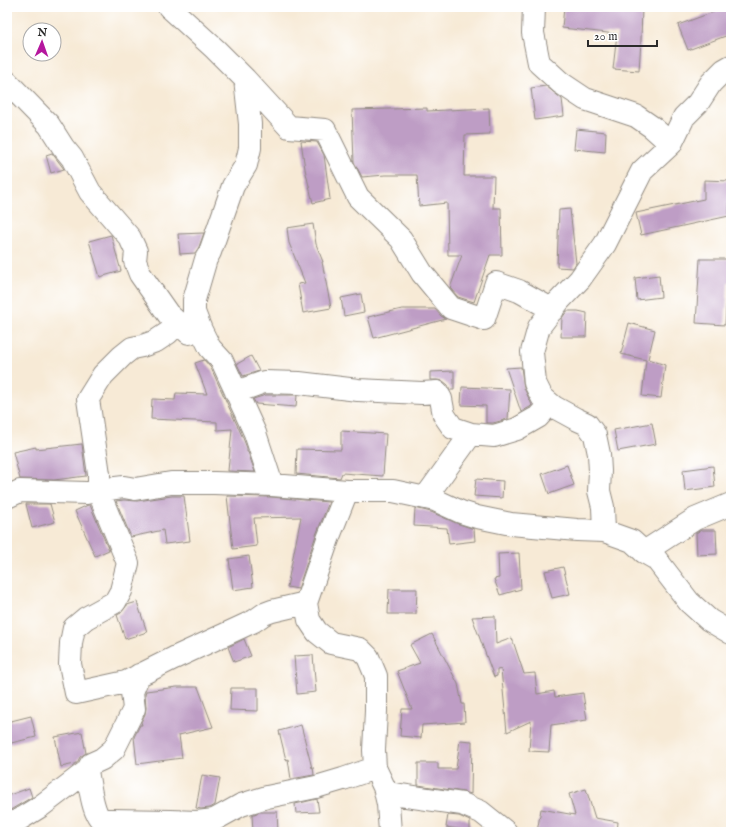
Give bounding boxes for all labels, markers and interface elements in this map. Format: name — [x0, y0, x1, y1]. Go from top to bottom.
north arrow — [22, 22, 62, 62]
scale bar — [588, 22, 657, 48]
text: N — [36, 26, 48, 40]
text: 20 m — [594, 29, 617, 44]

